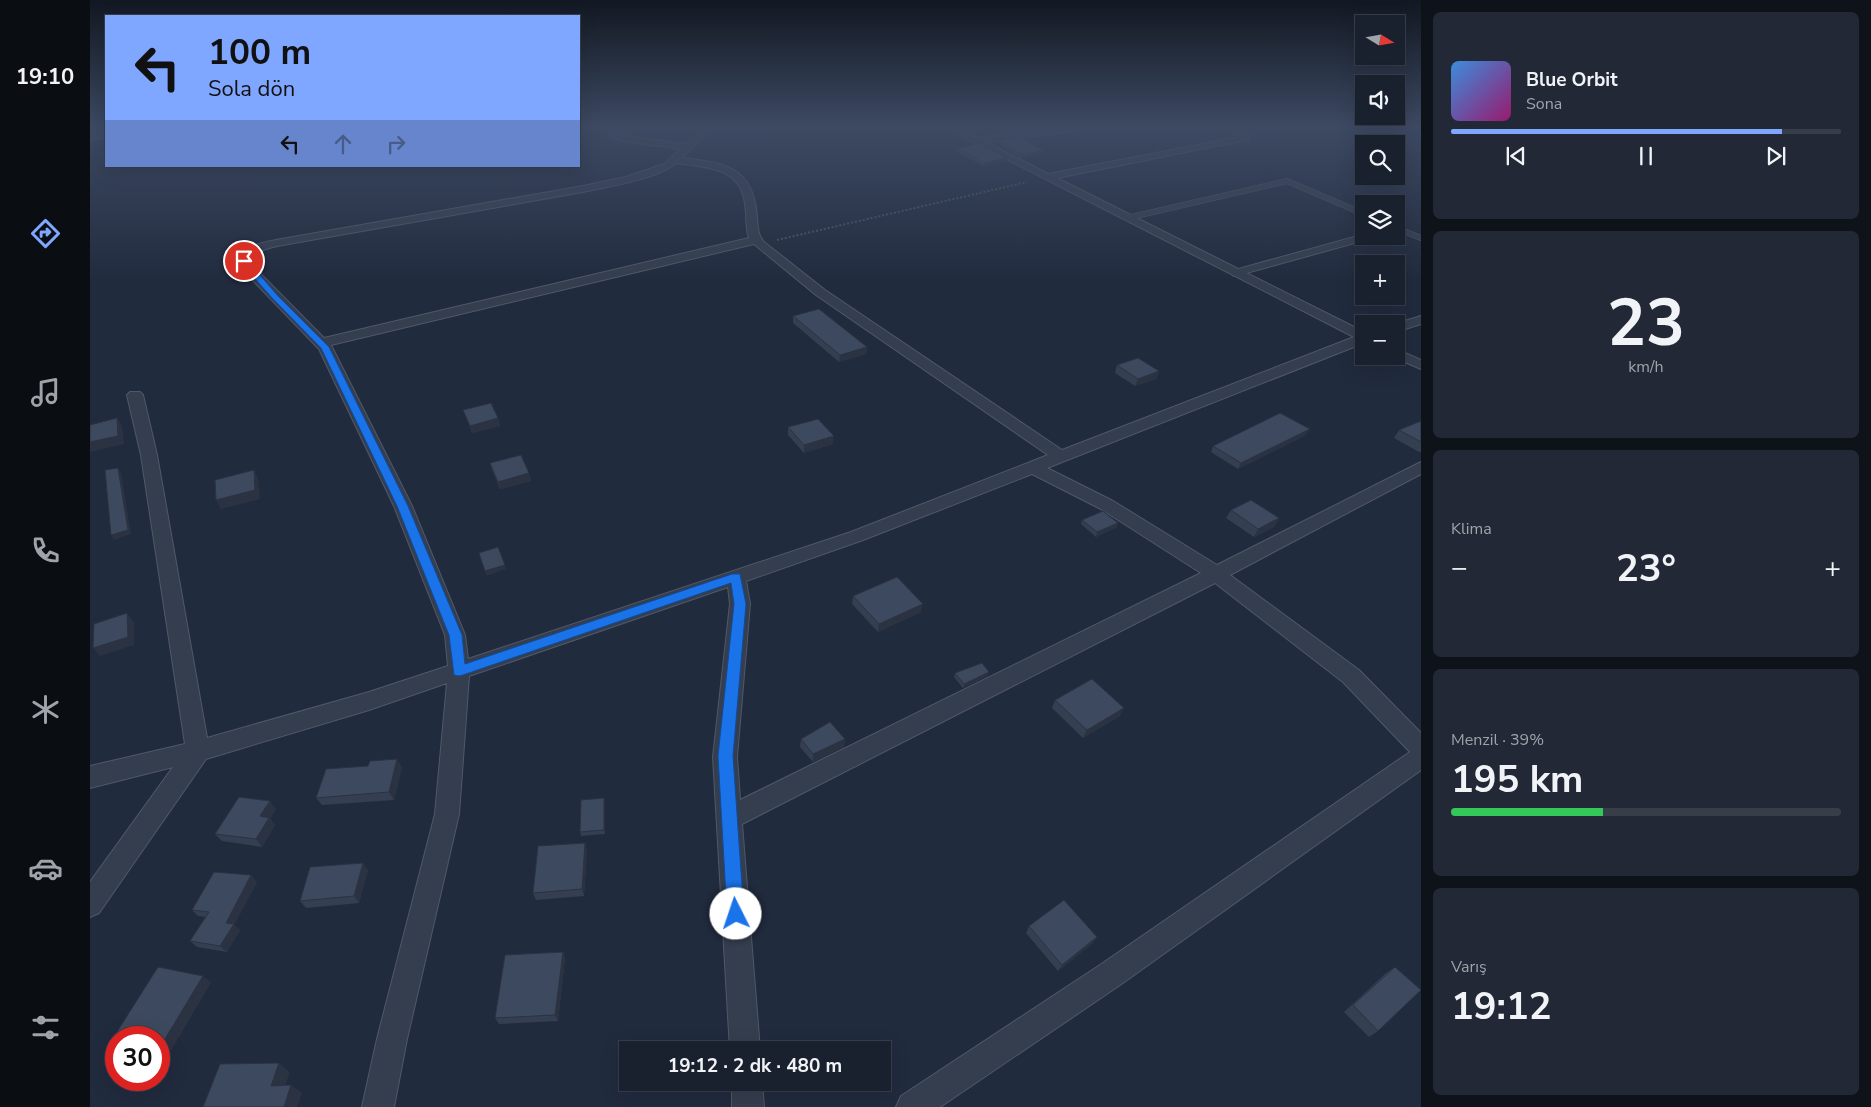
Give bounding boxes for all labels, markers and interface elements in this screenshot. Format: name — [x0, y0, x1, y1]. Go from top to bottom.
north arrow — [1355, 15, 1405, 65]
map controls — [1355, 15, 1405, 365]
text: 100 m — [208, 29, 311, 76]
icon: left — [125, 35, 190, 100]
text: 19:10 — [16, 62, 74, 92]
text: Blue Orbit — [1526, 67, 1617, 93]
text: Sola dön — [208, 74, 295, 104]
button: sound — [1355, 75, 1405, 125]
text: Sona — [1526, 93, 1562, 115]
icon: left — [276, 130, 304, 158]
icon: ahead — [329, 130, 357, 158]
icon: right — [382, 130, 410, 158]
button: search — [1355, 135, 1405, 185]
icon: previous — [1502, 142, 1530, 170]
icon: pause — [1632, 142, 1660, 170]
icon: next — [1762, 142, 1790, 170]
button: layers — [1355, 195, 1405, 245]
icon: directions — [28, 216, 63, 251]
pin — [223, 240, 265, 282]
icon: arrive — [230, 247, 258, 275]
button: + — [1355, 255, 1405, 305]
text: 23 — [1607, 279, 1685, 368]
button: − — [1355, 315, 1405, 365]
text: km/h — [1628, 356, 1664, 378]
icon: music — [28, 375, 63, 410]
text: Klima — [1451, 518, 1492, 540]
icon: phone — [28, 533, 63, 568]
text: 23° — [1616, 543, 1676, 594]
text: − — [1451, 549, 1468, 587]
text: + — [1824, 549, 1841, 587]
icon: climate — [28, 692, 63, 727]
text: Menzil · 39% — [1451, 729, 1544, 751]
text: 195 km — [1451, 754, 1583, 805]
icon: car — [28, 851, 63, 886]
position arrow — [709, 887, 761, 939]
text: Varış — [1451, 956, 1487, 978]
text: 19:12 — [1451, 981, 1552, 1032]
icon: filters — [28, 1010, 63, 1045]
speed limit sign: 30 — [105, 1026, 170, 1091]
text: 19:12 · 2 dk · 480 m — [668, 1053, 842, 1079]

